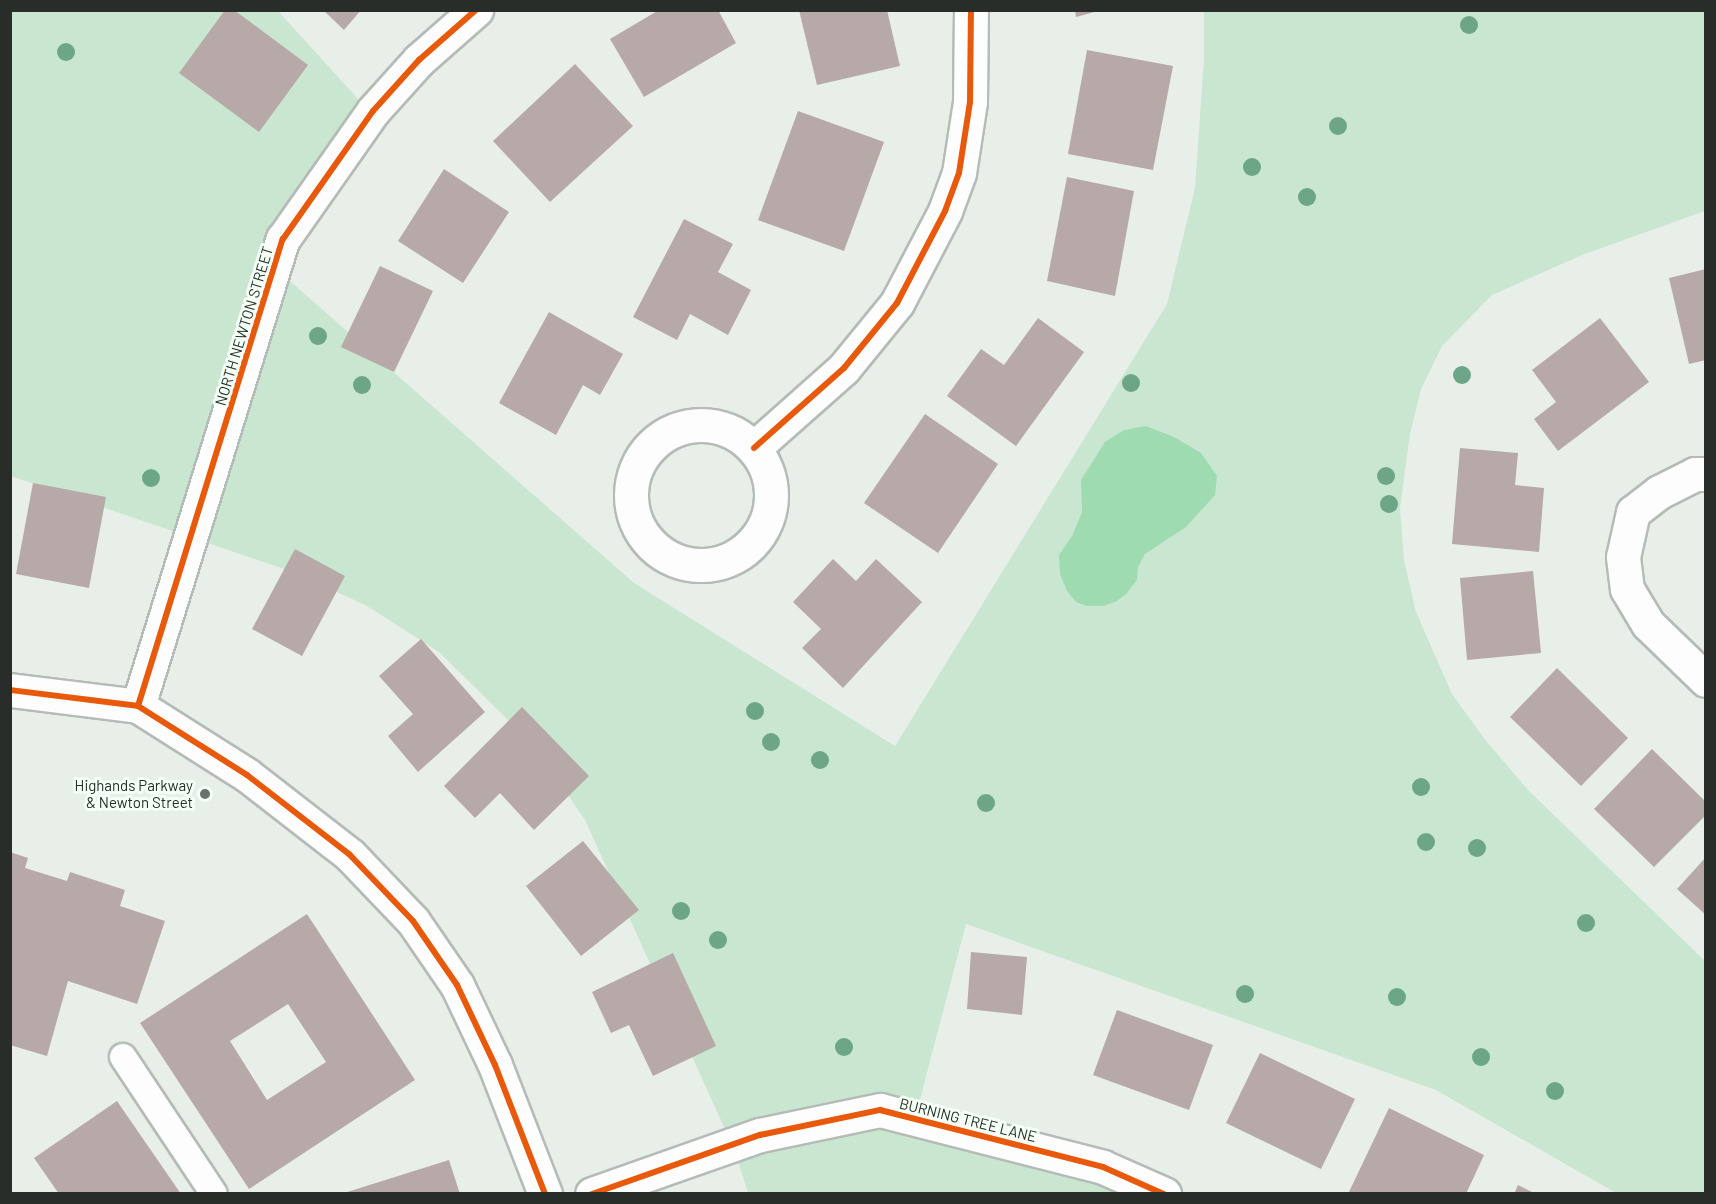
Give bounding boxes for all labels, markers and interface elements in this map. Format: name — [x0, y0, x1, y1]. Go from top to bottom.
street label: NORTH NEWTON STREET — [211, 244, 277, 408]
place label: Highands Parkway & Newton Street — [75, 776, 193, 811]
marker: Highands Parkway & Newton Street — [198, 787, 212, 801]
street label: BURNING TREE LANE — [898, 1094, 1038, 1146]

